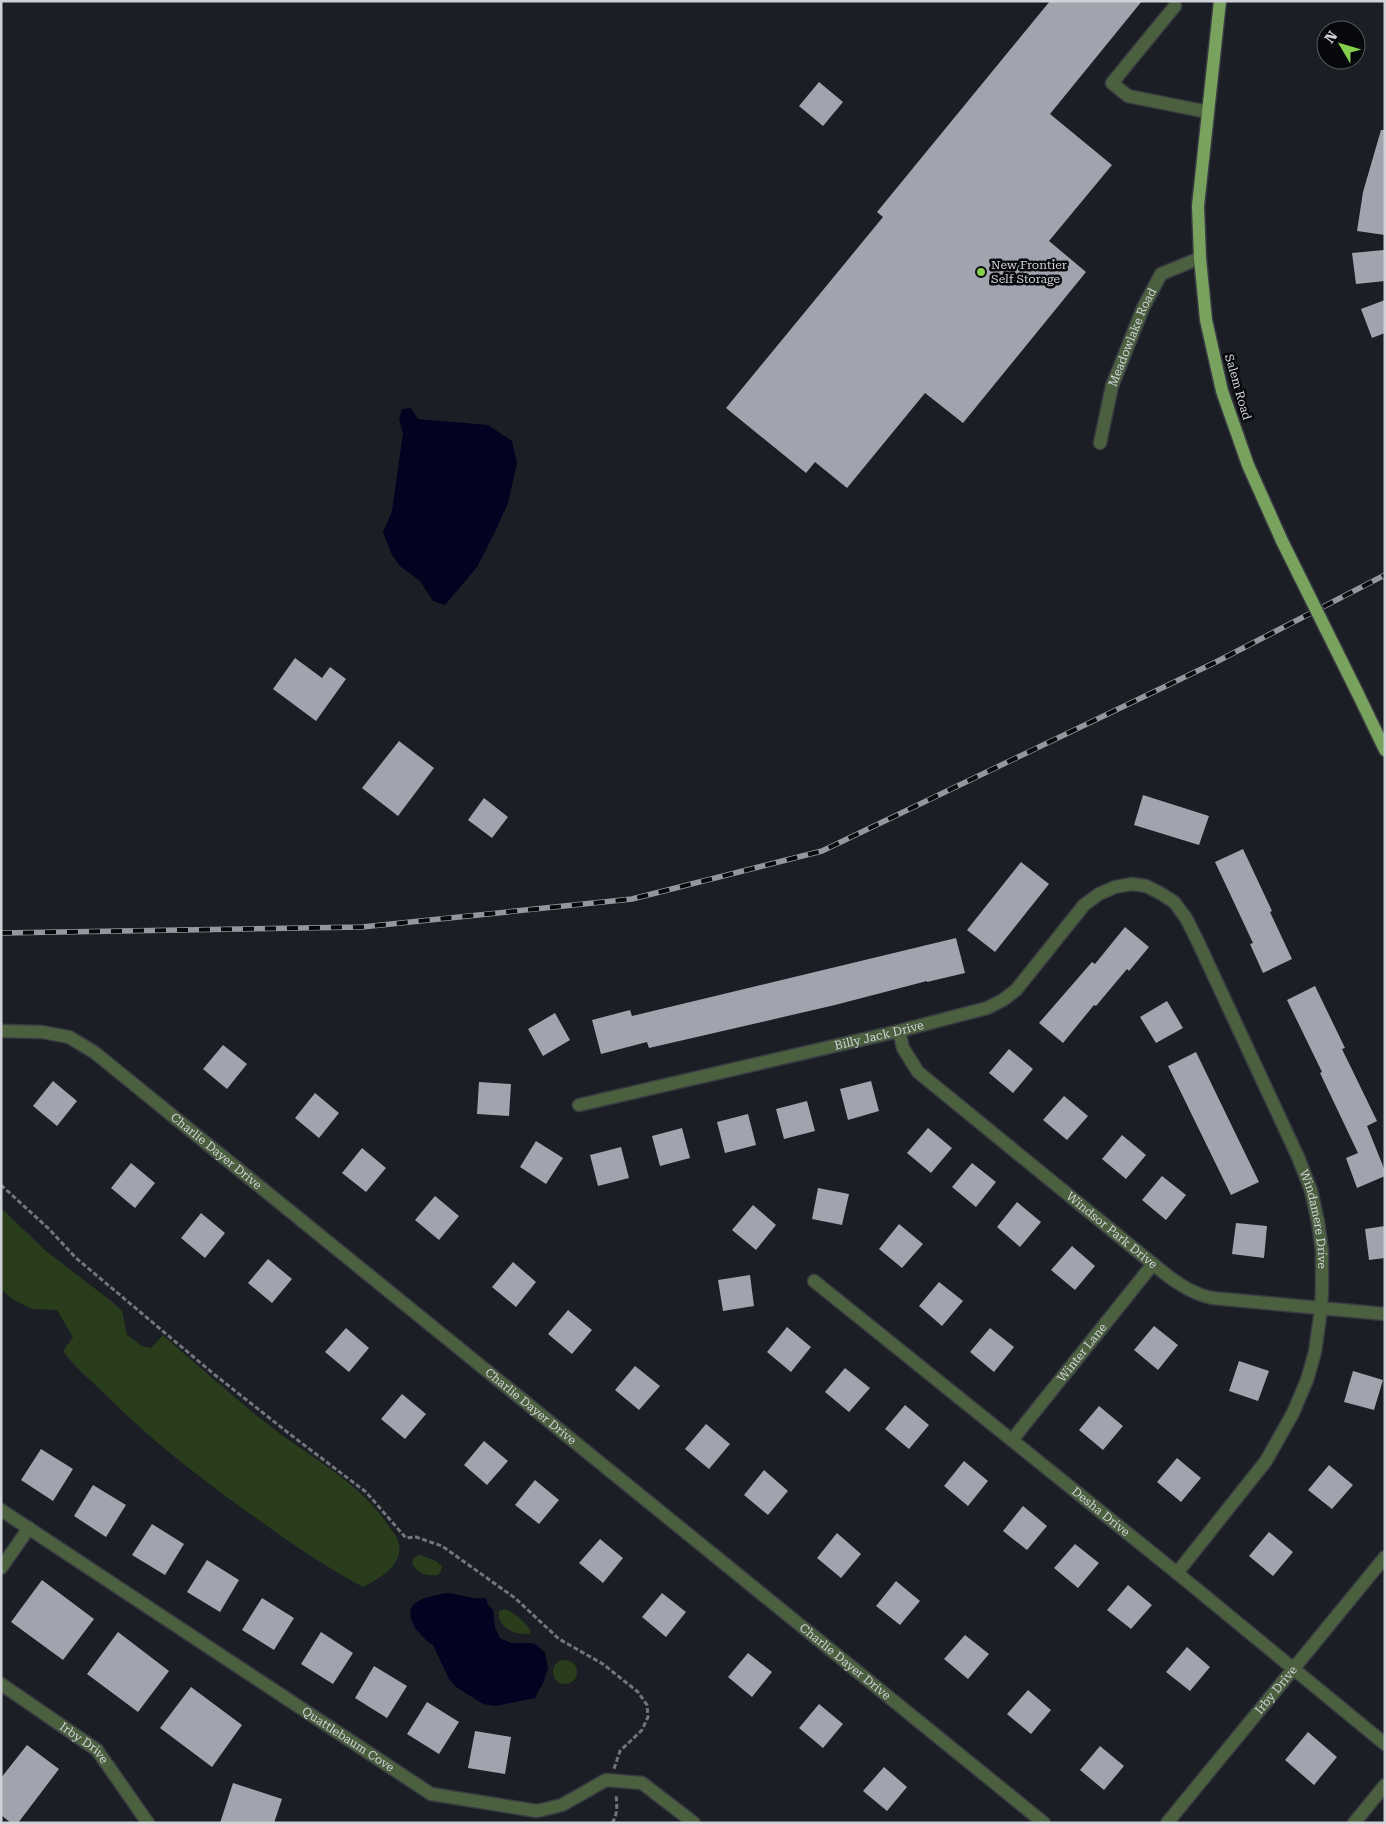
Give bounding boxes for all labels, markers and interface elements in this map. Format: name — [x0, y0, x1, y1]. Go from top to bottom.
north arrow — [1316, 20, 1366, 70]
text: N — [1321, 28, 1341, 46]
place label: New Frontier Self Storage — [991, 258, 1067, 286]
marker: New Frontier Self Storage — [975, 266, 987, 278]
street label: Meadowlake Road — [1105, 285, 1159, 389]
street label: Salem Road — [1222, 352, 1254, 422]
street label: Billy Jack Drive — [833, 1018, 925, 1053]
street label: Charlie Dayer Drive — [168, 1110, 265, 1193]
street label: Windamere Drive — [1297, 1168, 1329, 1269]
street label: Windsor Park Drive — [1063, 1189, 1160, 1272]
street label: Winter Lane — [1054, 1320, 1110, 1385]
street label: Charlie Dayer Drive — [482, 1365, 579, 1448]
street label: Desha Drive — [1069, 1484, 1133, 1539]
street label: Charlie Dayer Drive — [797, 1620, 894, 1703]
street label: Irby Drive — [1252, 1663, 1300, 1717]
street label: Quattlebaum Cove — [299, 1704, 397, 1775]
street label: Irby Drive — [57, 1719, 111, 1766]

